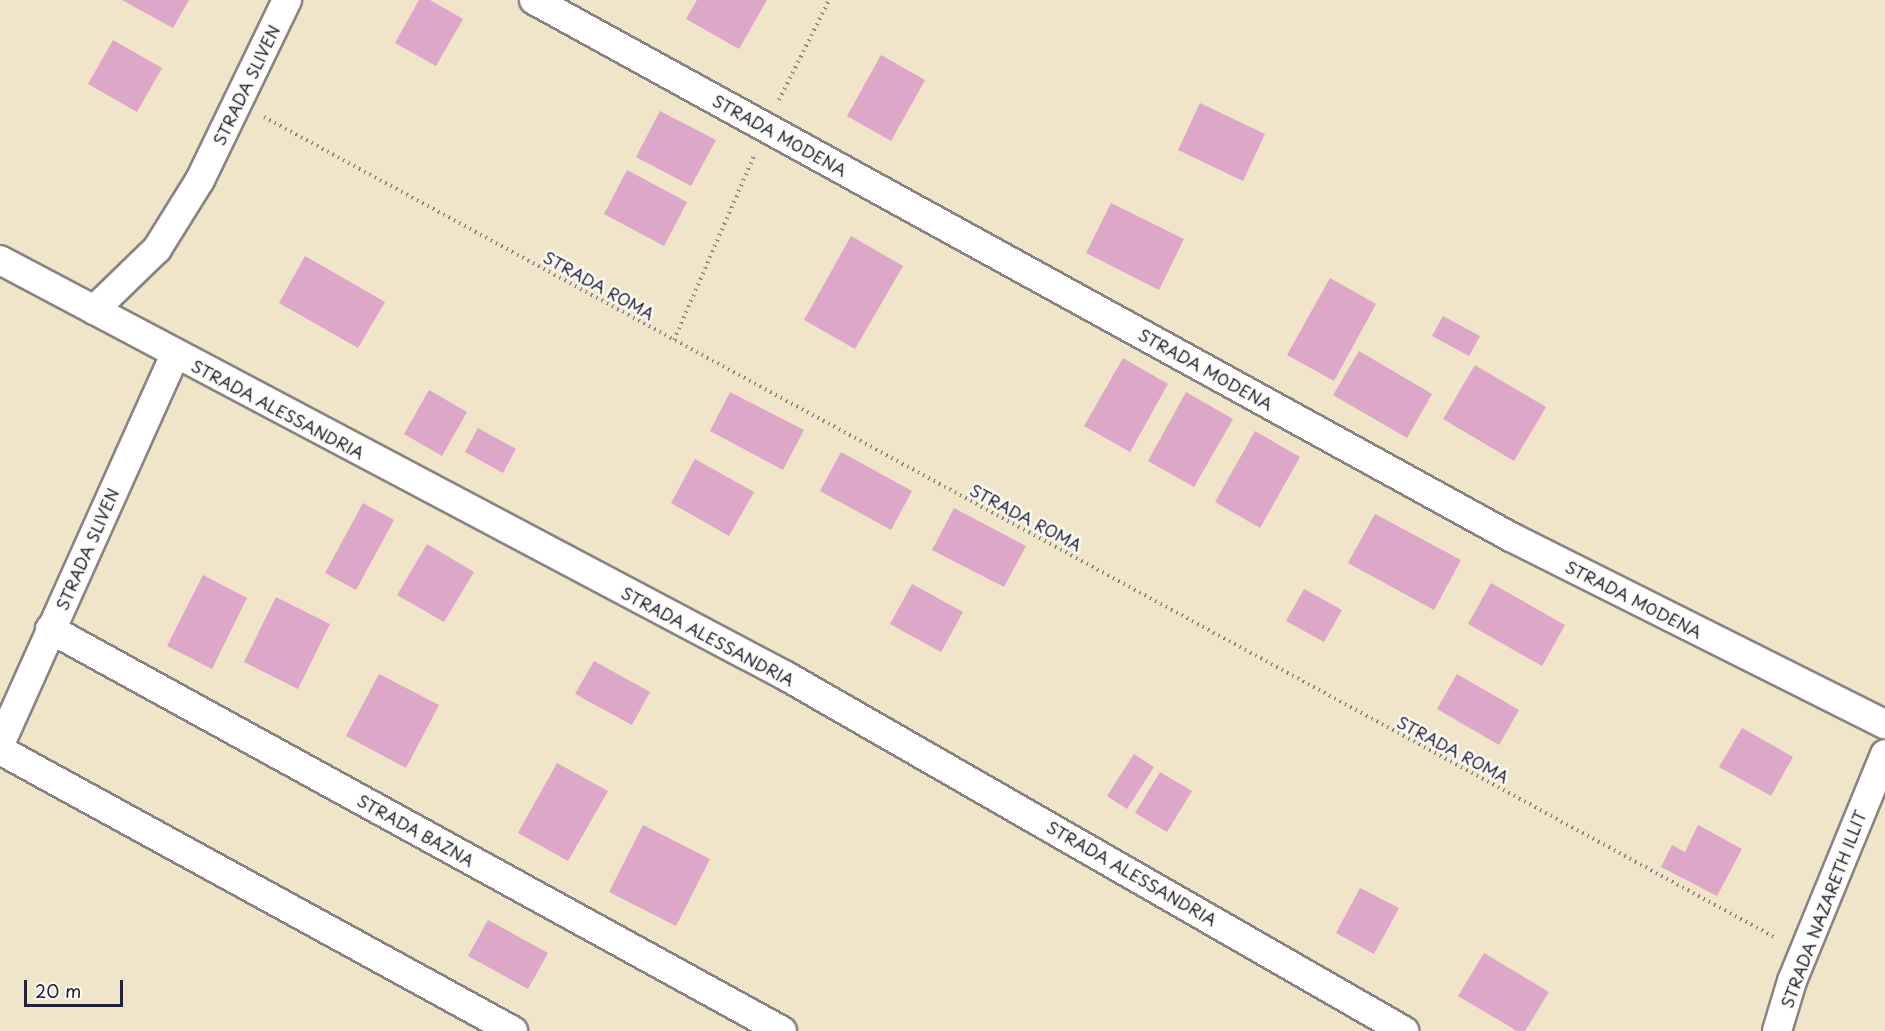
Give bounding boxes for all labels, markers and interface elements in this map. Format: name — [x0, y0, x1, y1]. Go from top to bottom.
street label: STRADA SLIVEN — [209, 22, 283, 148]
street label: STRADA MODENA — [710, 90, 850, 180]
street label: STRADA ROMA — [540, 246, 658, 324]
street label: STRADA MODENA — [1136, 324, 1276, 414]
street label: STRADA ALESSANDRIA — [189, 356, 367, 462]
street label: STRADA ROMA — [967, 479, 1085, 555]
street label: STRADA SLIVEN — [51, 485, 123, 613]
street label: STRADA MODENA — [1563, 556, 1705, 642]
street label: STRADA ALESSANDRIA — [619, 583, 797, 689]
street label: STRADA ROMA — [1394, 711, 1512, 787]
street label: STRADA BAZNA — [353, 789, 479, 871]
street label: STRADA NAZARETH ILLIT — [1776, 808, 1870, 1010]
street label: STRADA ALESSANDRIA — [1044, 817, 1220, 929]
scale bar — [27, 968, 126, 1006]
text: 20 m — [35, 977, 81, 1004]

